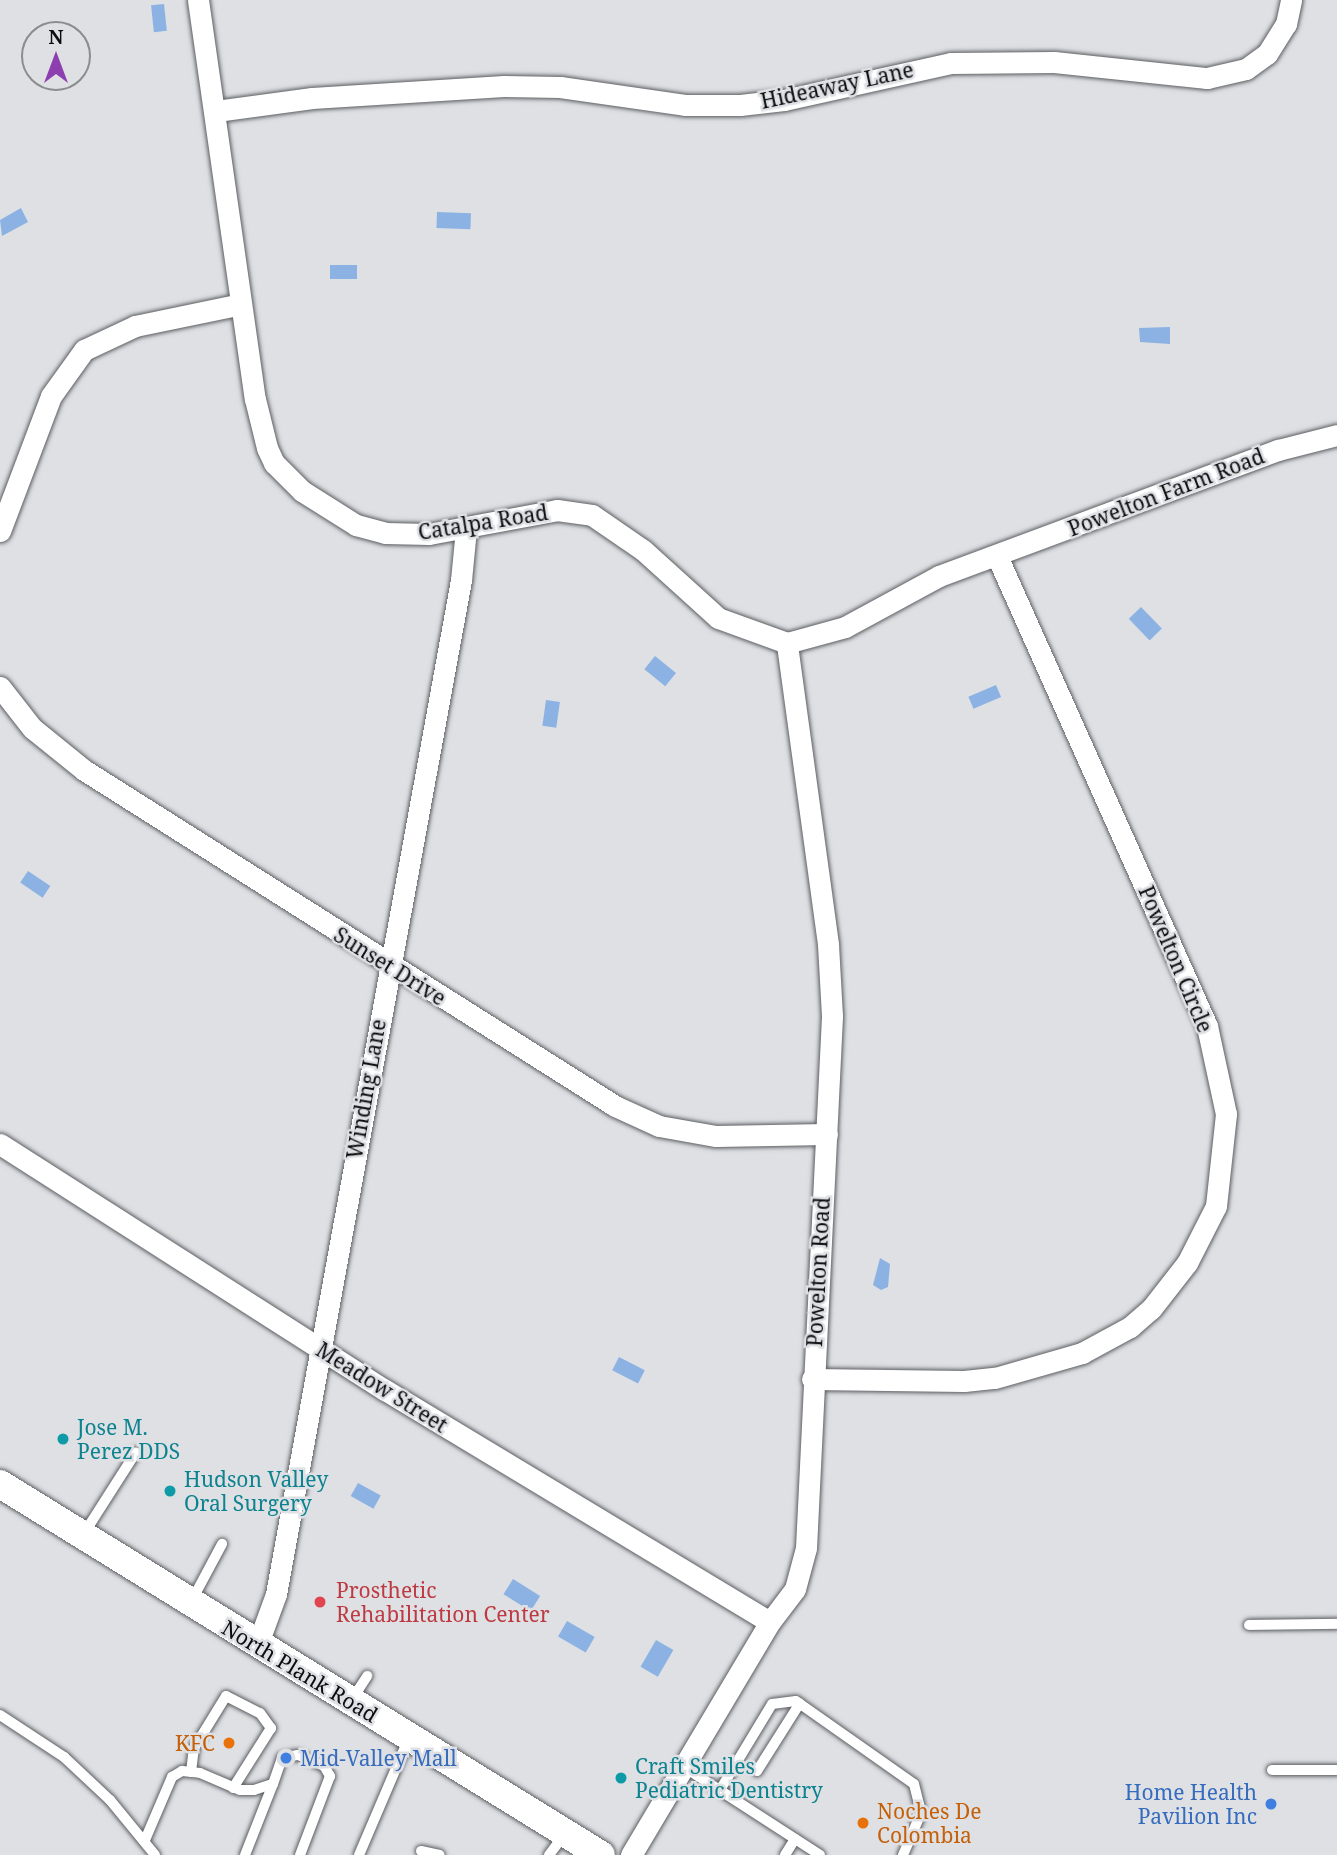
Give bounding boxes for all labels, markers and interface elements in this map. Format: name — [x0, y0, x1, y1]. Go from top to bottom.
north arrow — [21, 21, 91, 91]
text: N — [49, 24, 63, 50]
street label: Hideaway Lane — [758, 56, 916, 114]
street label: Powelton Farm Road — [1064, 443, 1268, 541]
street label: Catalpa Road — [416, 499, 550, 545]
street label: Powelton Circle — [1134, 882, 1218, 1036]
street label: Sunset Drive — [329, 922, 451, 1010]
street label: Winding Lane — [341, 1017, 391, 1161]
street label: Powelton Road — [801, 1197, 835, 1347]
street label: Meadow Street — [312, 1337, 452, 1437]
place label: Jose M. Perez DDS — [77, 1414, 180, 1464]
marker: Jose M. Perez DDS — [55, 1431, 71, 1447]
place label: Hudson Valley Oral Surgery — [184, 1466, 328, 1516]
marker: Hudson Valley Oral Surgery — [162, 1483, 178, 1499]
place label: Prosthetic Rehabilitation Center — [336, 1577, 550, 1627]
marker: Prosthetic Rehabilitation Center — [310, 1592, 330, 1612]
street label: North Plank Road — [218, 1615, 382, 1727]
place label: KFC — [175, 1730, 215, 1756]
marker: KFC — [221, 1735, 237, 1751]
place label: Mid-Valley Mall — [300, 1745, 457, 1771]
marker: Mid-Valley Mall — [278, 1750, 294, 1766]
place label: Craft Smiles Pediatric Dentistry — [635, 1753, 823, 1803]
marker: Craft Smiles Pediatric Dentistry — [613, 1770, 629, 1786]
place label: Home Health Pavilion Inc — [1125, 1779, 1257, 1829]
marker: Home Health Pavilion Inc — [1263, 1796, 1279, 1812]
place label: Noches De Colombia — [877, 1798, 981, 1848]
marker: Noches De Colombia — [855, 1815, 871, 1831]

